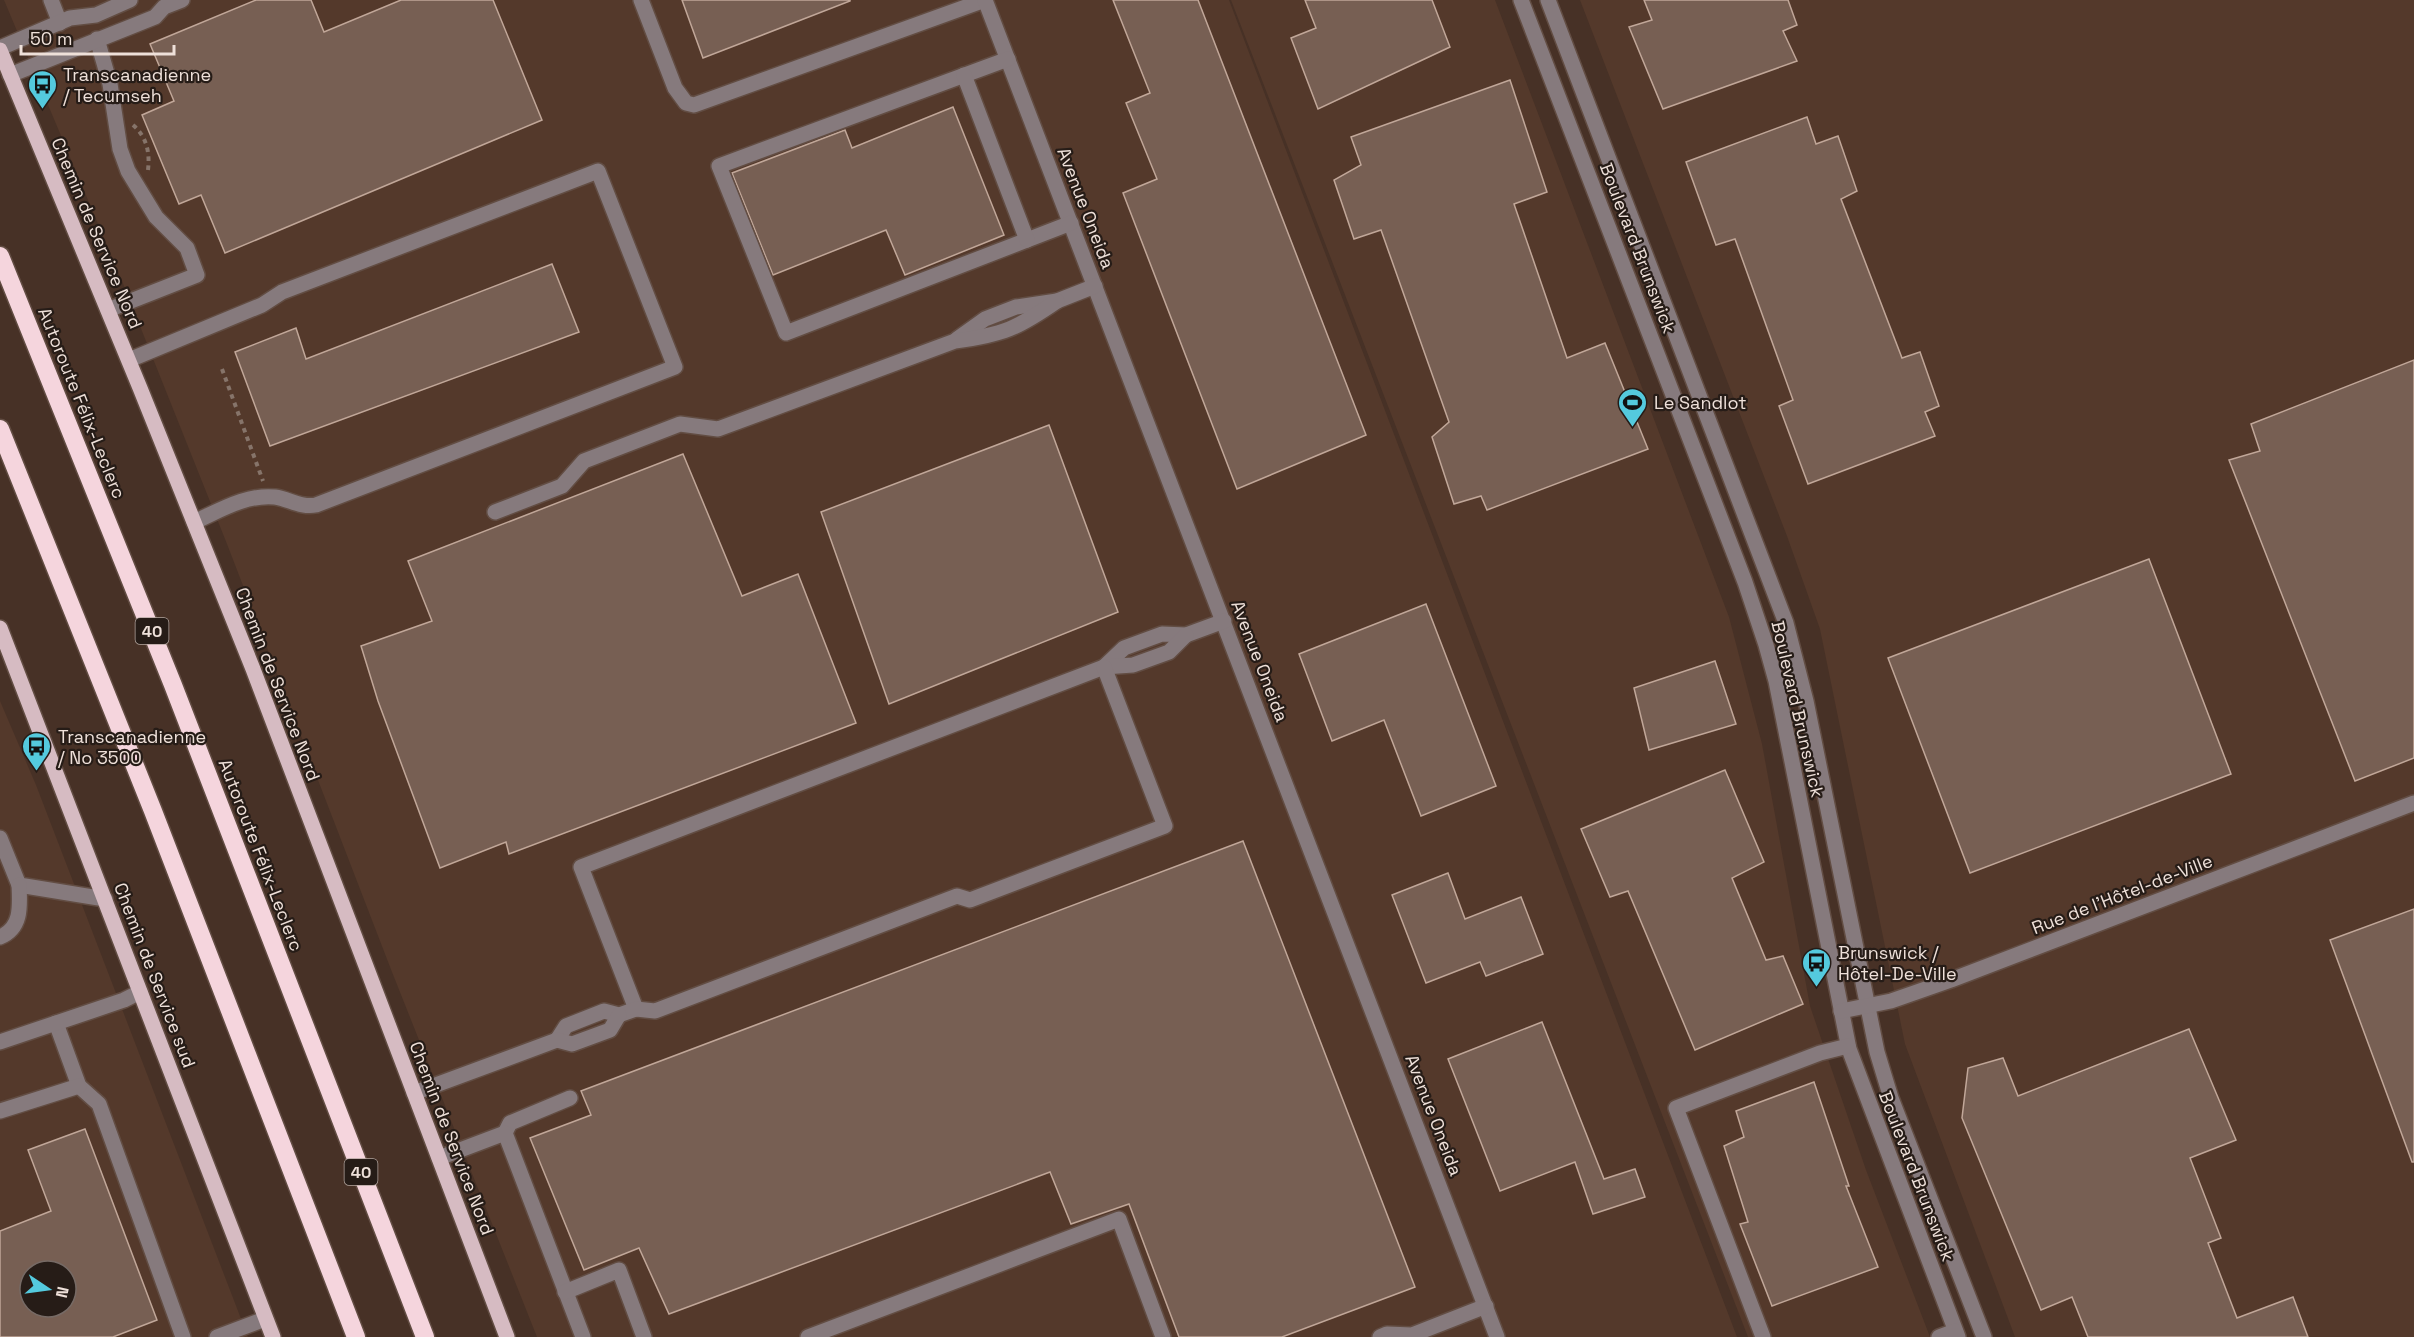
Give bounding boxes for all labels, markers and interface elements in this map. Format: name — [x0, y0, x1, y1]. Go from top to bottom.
scale bar — [21, 18, 174, 56]
text: 50 m — [30, 27, 72, 50]
place label: Transcanadienne / Tecumseh — [63, 63, 211, 107]
bus stop icon: Transcanadienne / Tecumseh — [26, 68, 58, 110]
street label: Chemin de Service Nord — [46, 134, 148, 332]
street label: Avenue Oneida — [1052, 144, 1120, 272]
street label: Boulevard Brunswick — [1595, 160, 1681, 337]
street label: Autoroute Félix-Leclerc — [33, 304, 131, 502]
sports icon: Le Sandlot — [1617, 386, 1649, 428]
place label: Le Sandlot — [1654, 391, 1747, 414]
street label: Chemin de Service Nord — [230, 584, 326, 784]
street label: Avenue Oneida — [1226, 597, 1294, 725]
road number: 40 — [136, 618, 168, 644]
street label: Boulevard Brunswick — [1766, 618, 1830, 800]
place label: Transcanadienne / No 3500 — [58, 725, 206, 769]
bus stop icon: Transcanadienne / No 3500 — [21, 730, 53, 772]
street label: Autoroute Félix-Leclerc — [214, 756, 308, 954]
street label: Rue de l'Hôtel-de-Ville — [2028, 849, 2216, 939]
street label: Chemin de Service sud — [109, 879, 201, 1071]
place label: Brunswick / Hôtel-De-Ville — [1838, 941, 1957, 985]
bus stop icon: Brunswick / Hôtel-De-Ville — [1801, 946, 1833, 988]
street label: Chemin de Service Nord — [404, 1038, 500, 1238]
street label: Avenue Oneida — [1400, 1051, 1468, 1179]
street label: Boulevard Brunswick — [1874, 1088, 1960, 1265]
road number: 40 — [344, 1159, 378, 1185]
north arrow — [18, 1259, 78, 1319]
text: N — [51, 1285, 74, 1300]

